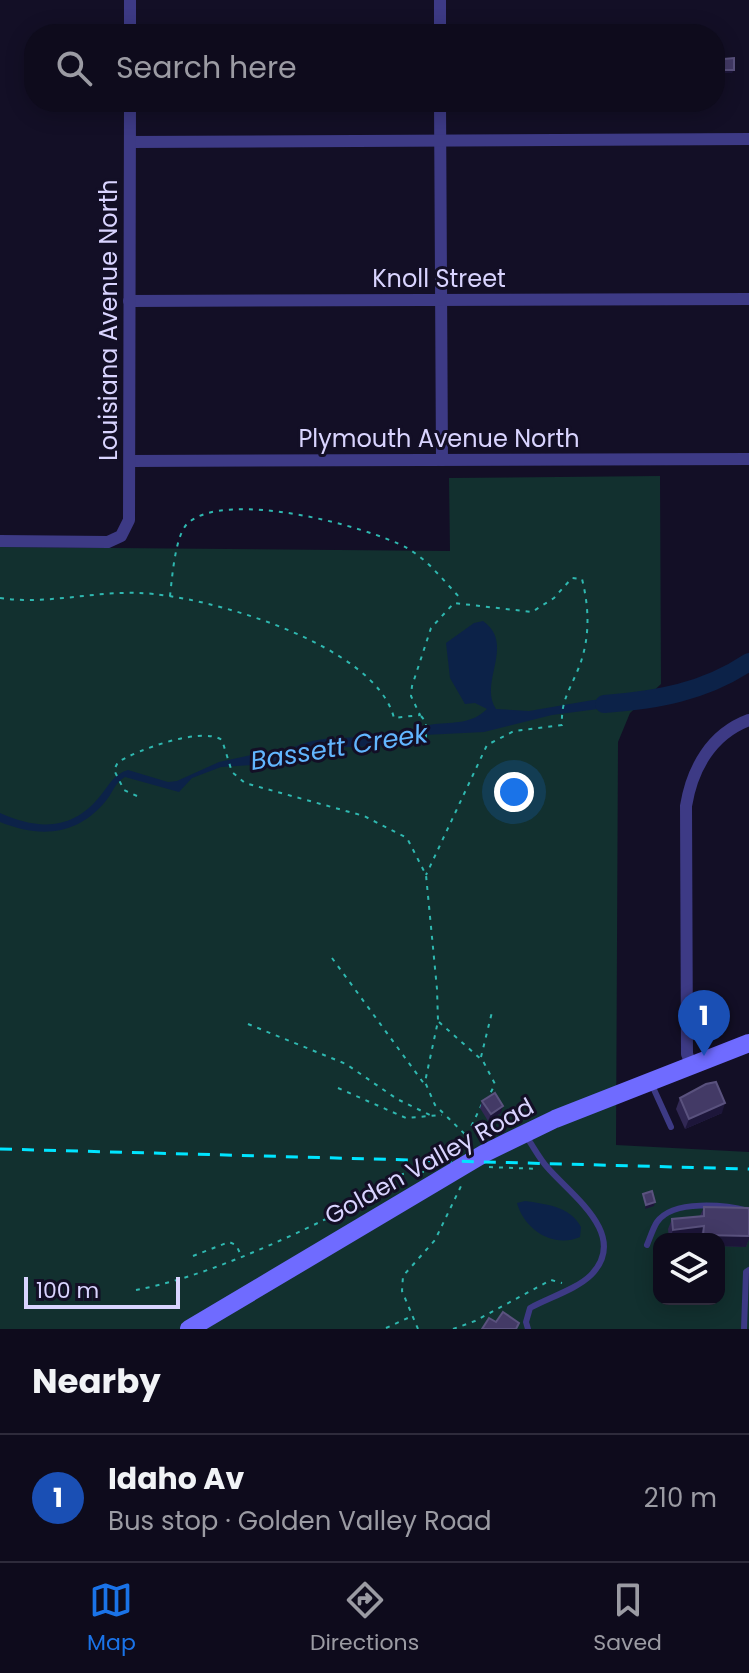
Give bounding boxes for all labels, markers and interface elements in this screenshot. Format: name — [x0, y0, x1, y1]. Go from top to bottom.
search box — [24, 24, 725, 112]
icon: search — [52, 46, 96, 90]
text: Search here — [116, 46, 297, 89]
street label: Louisiana Avenue North — [92, 179, 125, 461]
street label: Knoll Street — [372, 262, 506, 295]
street label: Plymouth Avenue North — [298, 422, 580, 455]
water label: Bassett Creek — [248, 715, 432, 779]
your location — [494, 772, 534, 812]
pin: 1 — [678, 990, 730, 1056]
street label: Golden Valley Road — [319, 1090, 539, 1232]
map controls — [653, 1233, 725, 1305]
button: layers — [653, 1233, 725, 1305]
scale bar — [24, 1273, 180, 1309]
text: 100 m — [36, 1275, 99, 1306]
text: Nearby — [32, 1357, 161, 1405]
text: Idaho Av — [108, 1457, 244, 1500]
text: 1 — [53, 1480, 63, 1516]
text: 210 m — [644, 1480, 717, 1516]
text: Bus stop · Golden Valley Road — [108, 1503, 492, 1539]
tab: Map — [87, 1578, 136, 1659]
tab: Directions — [310, 1578, 419, 1659]
tab: Saved — [593, 1578, 662, 1659]

